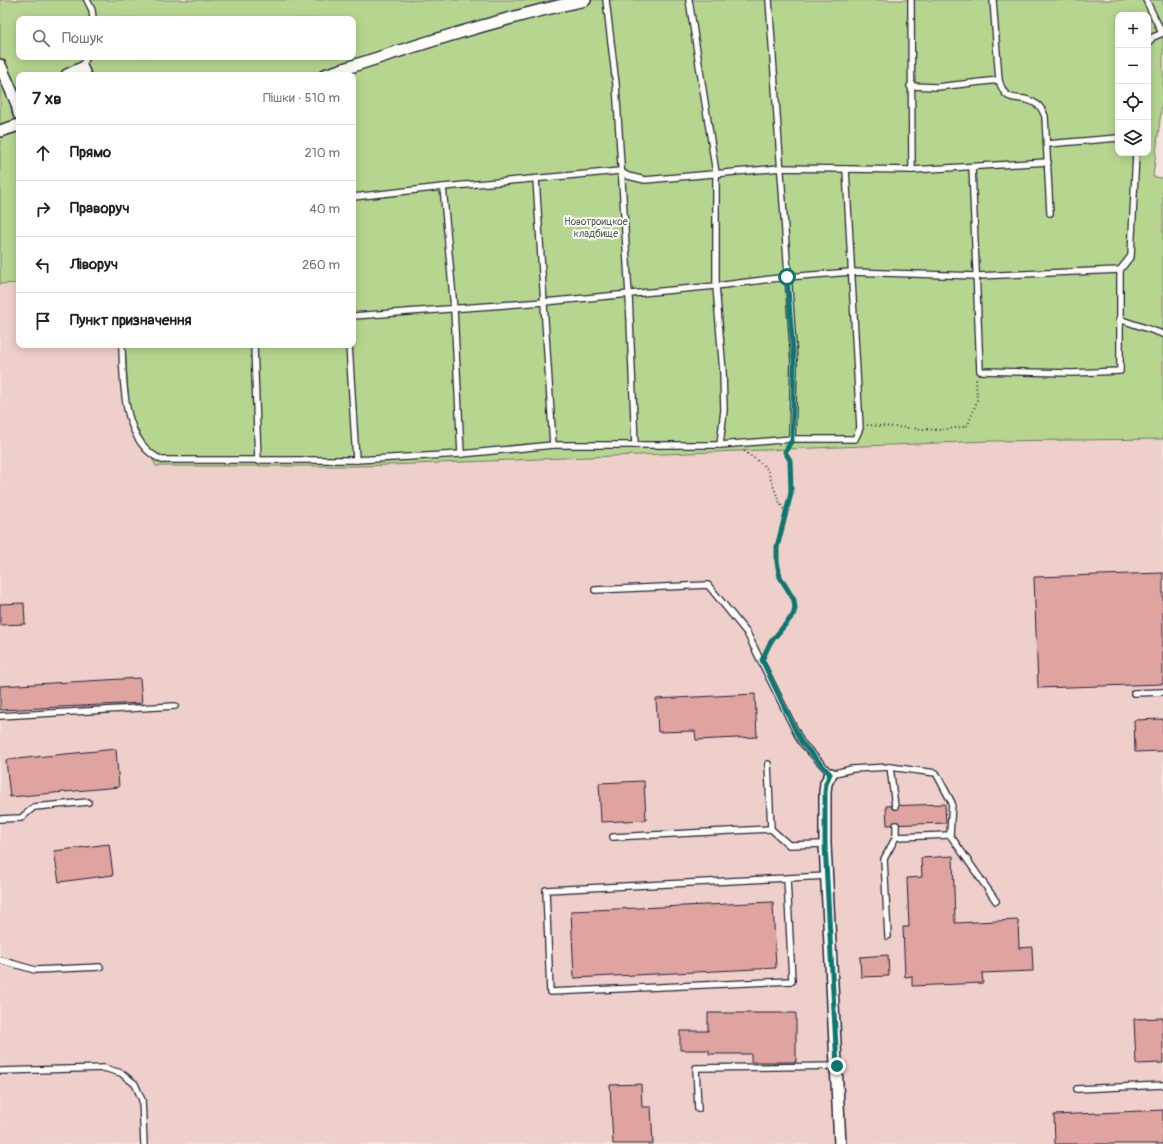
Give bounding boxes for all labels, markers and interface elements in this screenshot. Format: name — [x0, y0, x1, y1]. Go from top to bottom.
map controls — [1115, 12, 1151, 156]
button: + — [1115, 12, 1151, 48]
search box — [16, 16, 356, 60]
icon: search — [30, 27, 52, 49]
text: Пошук — [62, 29, 104, 48]
button: − — [1115, 48, 1151, 84]
button: locate — [1115, 84, 1151, 120]
text: 7 хв — [32, 88, 62, 109]
text: Пішки · 510 m — [263, 90, 340, 106]
button: layers — [1115, 120, 1151, 156]
icon: ahead — [32, 142, 54, 164]
text: Прямо — [70, 143, 111, 162]
text: 210 m — [304, 145, 340, 161]
icon: right — [32, 198, 54, 220]
text: Праворуч — [70, 199, 130, 218]
text: 40 m — [309, 201, 340, 217]
park label: Новотроицкое кладбище — [564, 216, 628, 240]
icon: left — [32, 254, 54, 276]
text: Ліворуч — [70, 255, 118, 274]
text: 260 m — [302, 257, 340, 273]
route start — [778, 268, 796, 286]
icon: arrive — [32, 310, 54, 332]
text: Пункт призначення — [70, 311, 191, 330]
route end — [828, 1057, 846, 1075]

